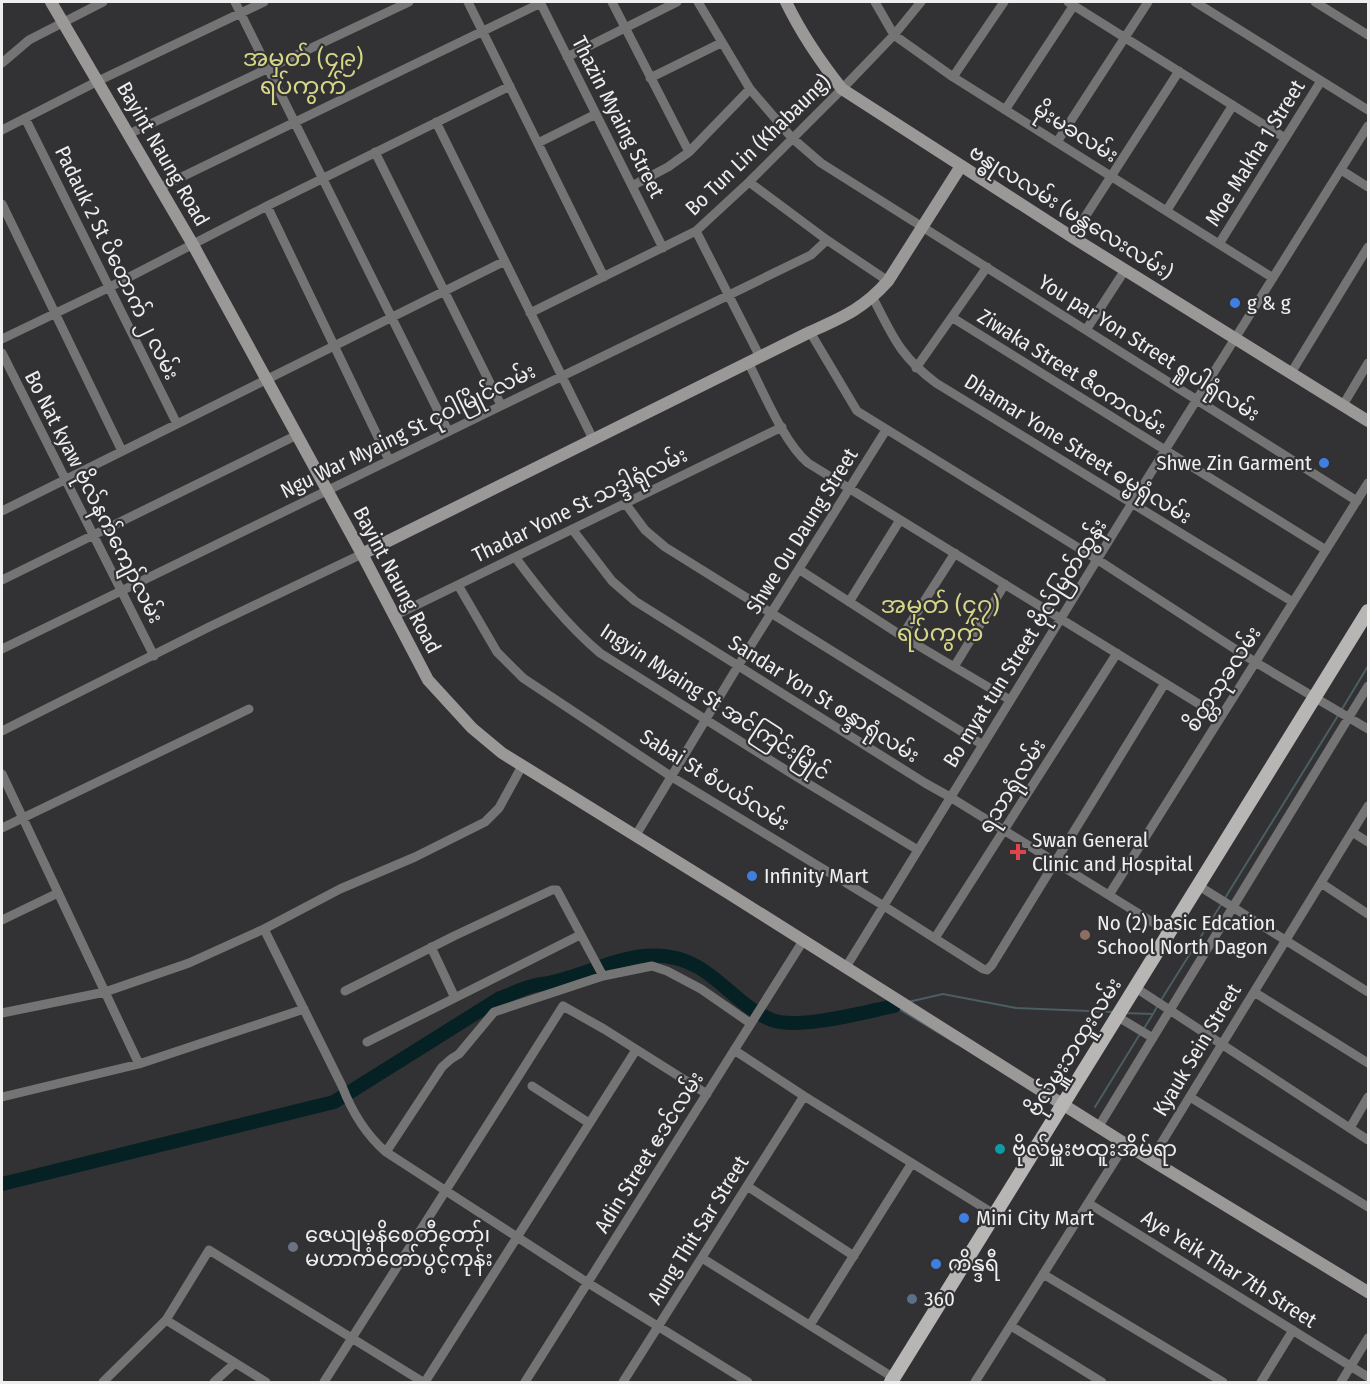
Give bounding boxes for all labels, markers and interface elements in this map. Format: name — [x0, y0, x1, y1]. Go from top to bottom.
street label: Thazin Myaing Street — [566, 32, 670, 202]
district label: အမှတ် (၄၉) ရပ်ကွက် — [243, 42, 363, 105]
street label: Bo Tun Lin (Khabaung) — [680, 69, 836, 221]
street label: Moe Makha 1 Street — [1200, 75, 1310, 231]
street label: Bayint Naung Road — [111, 77, 215, 231]
street label: မိုးမခလမ်း — [1027, 93, 1125, 172]
street label: ဗန္ဓုလလမ်း (မန္တလေးလမ်း) — [962, 136, 1179, 289]
street label: Padauk 2 St ပိတောက် ၂ လမ်း — [45, 141, 188, 386]
street label: You par Yon Street ရူပါရုံလမ်း — [1031, 267, 1266, 430]
place label: g & g — [1247, 290, 1291, 316]
marker: g & g — [1228, 296, 1242, 310]
street label: Ziwaka Street ဇီဝကလမ်း — [973, 301, 1173, 441]
street label: Ngu War Myaing St ငုဝါမြိုင်လမ်း — [275, 355, 541, 508]
street label: Bo Nat kyaw ဗိုလ်နက်ကျော်လမ်း — [14, 365, 172, 630]
street label: Dhamar Yone Street ဓမ္မရုံလမ်း — [957, 366, 1198, 534]
street label: Thadar Yone St သဒ္ဒါရုံလမ်း — [467, 439, 694, 572]
street label: Shwe Ou Daung Street — [741, 443, 864, 619]
place label: Shwe Zin Garment — [1156, 450, 1312, 476]
marker: Shwe Zin Garment — [1317, 456, 1331, 470]
street label: Bayint Naung Road — [347, 502, 447, 658]
street label: Bo myat tun Street ဗိုလ်မြတ်ထွန်း — [935, 512, 1116, 774]
district label: အမှတ် (၄၇) ရပ်ကွက် — [881, 589, 999, 652]
street label: Ingyin Myaing St အင်ကြင်းမြိုင် — [593, 616, 836, 789]
street label: စိတ္တသုခလမ်း — [1177, 620, 1270, 739]
street label: Sandar Yon St စန္ဒာရုံလမ်း — [721, 627, 926, 772]
street label: Sabai St စံပယ်လမ်း — [635, 721, 796, 836]
street label: ရသာရုံလမ်း — [970, 732, 1055, 840]
place label: Swan General Clinic and Hospital — [1032, 827, 1193, 877]
marker: Swan General Clinic and Hospital — [1009, 843, 1027, 861]
place label: Infinity Mart — [764, 863, 869, 889]
marker: Infinity Mart — [745, 869, 759, 883]
place label: No (2) basic Edcation School North Dagon — [1097, 910, 1276, 960]
marker: No (2) basic Edcation School North Dagon — [1078, 928, 1092, 942]
street label: ဗိုလ်မှူးဘထူးလမ်း — [1018, 971, 1131, 1123]
street label: Kyauk Sein Street — [1147, 979, 1247, 1121]
street label: Adin Street ဧဒင်လမ်း — [586, 1065, 709, 1238]
place label: ဗိုလ်မှူးဗထူးအိမ်ရာ — [1012, 1133, 1177, 1166]
marker: ဗိုလ်မှူးဗထူးအိမ်ရာ — [993, 1142, 1007, 1156]
street label: Aung Thit Sar Street — [642, 1151, 754, 1309]
place label: Mini City Mart — [976, 1205, 1094, 1231]
street label: Aye Yeik Thar 7th Street — [1137, 1205, 1321, 1334]
marker: Mini City Mart — [957, 1211, 971, 1225]
place label: ဇေယျမုနိစေတီတော်၊ မဟာကံတော်ပွင့်ကုန်း — [305, 1219, 493, 1276]
marker: ဇေယျမုနိစေတီတော်၊ မဟာကံတော်ပွင့်ကုန်း — [286, 1240, 300, 1254]
place label: ကိန္ဒရီ — [948, 1248, 1001, 1282]
marker: ကိန္ဒရီ — [929, 1257, 943, 1271]
place label: 360 — [924, 1286, 955, 1312]
marker: 360 — [905, 1292, 919, 1306]

